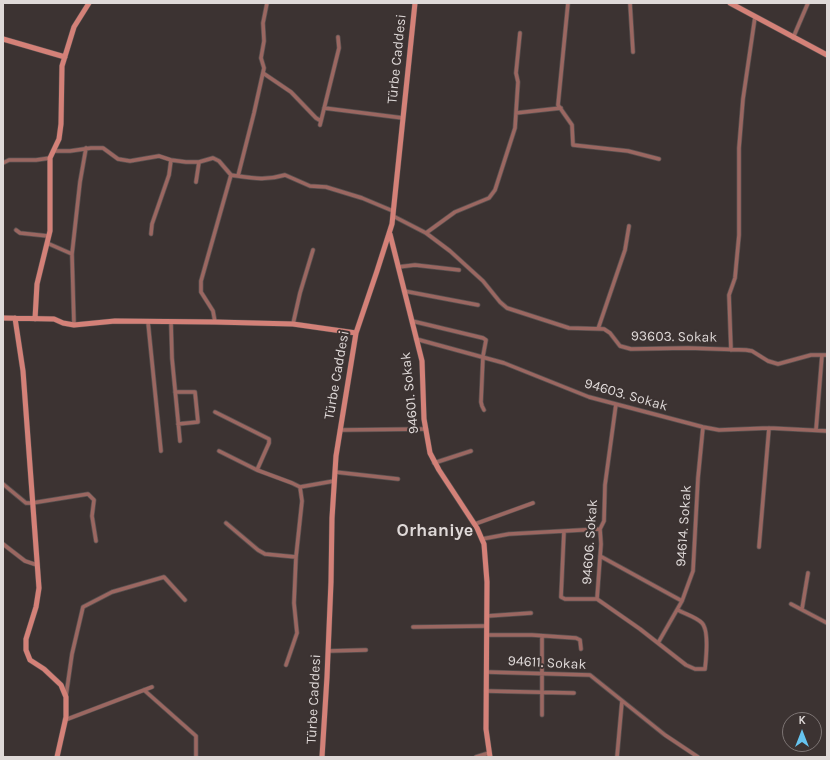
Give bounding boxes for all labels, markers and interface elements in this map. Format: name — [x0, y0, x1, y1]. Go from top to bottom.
street label: Türbe Caddesi — [384, 13, 410, 105]
street label: 93603. Sokak — [631, 328, 717, 346]
street label: Türbe Caddesi — [321, 329, 353, 421]
street label: 94601. Sokak — [397, 351, 423, 435]
street label: 94603. Sokak — [582, 375, 670, 415]
street label: 94614. Sokak — [673, 485, 695, 567]
street label: 94606. Sokak — [579, 499, 601, 585]
district label: Orhaniye — [397, 520, 473, 542]
street label: 94611. Sokak — [507, 653, 587, 673]
street label: Türbe Caddesi — [303, 654, 325, 744]
north arrow — [782, 712, 822, 752]
text: K — [798, 714, 806, 727]

